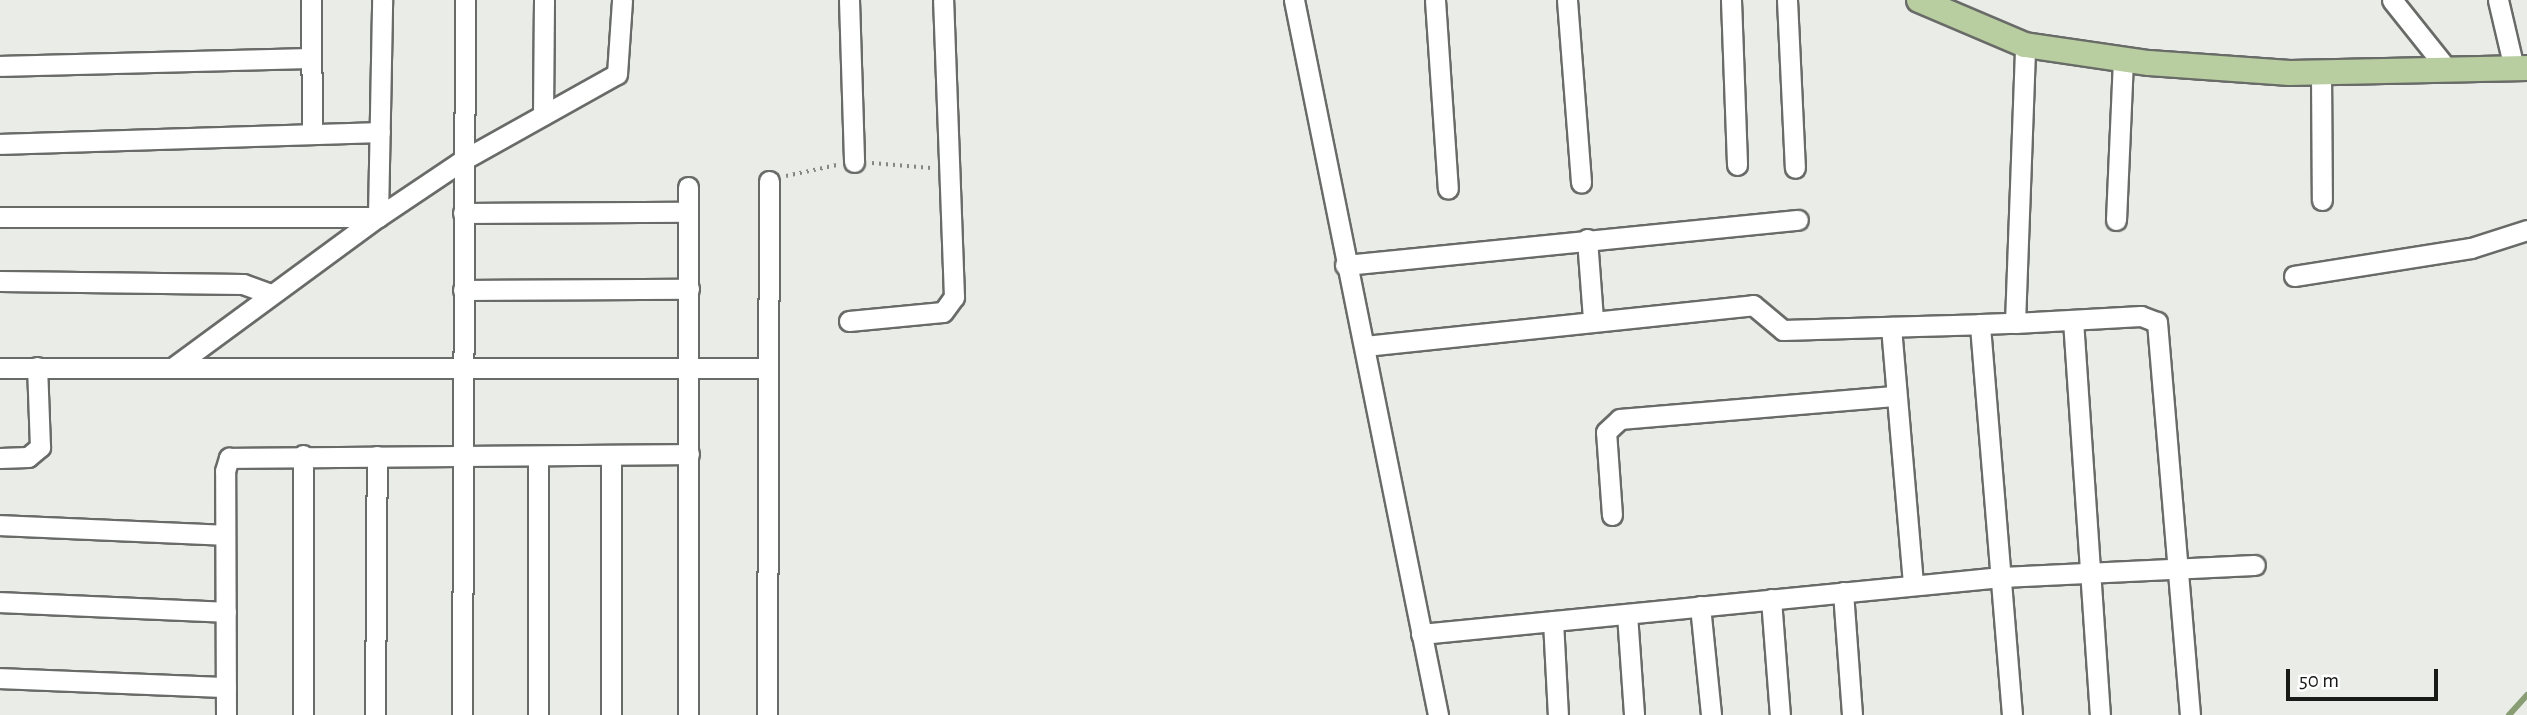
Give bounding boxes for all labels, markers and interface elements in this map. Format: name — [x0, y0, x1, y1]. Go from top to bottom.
scale bar — [2289, 656, 2441, 700]
text: 50 m — [2299, 670, 2339, 691]

